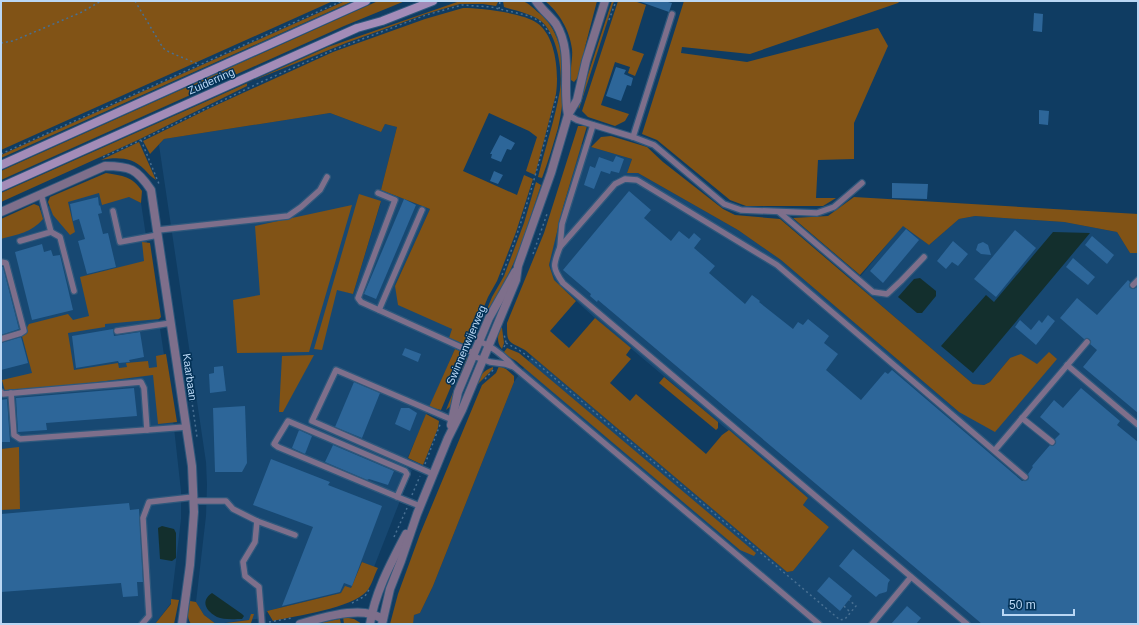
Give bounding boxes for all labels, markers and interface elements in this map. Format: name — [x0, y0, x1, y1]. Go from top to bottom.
street label: Zuiderring — [186, 65, 236, 97]
street label: Swinnenwijerweg — [444, 304, 488, 386]
street label: Kaarbaan — [181, 353, 199, 401]
scale bar — [1003, 591, 1074, 617]
text: 50 m — [1009, 598, 1036, 612]

